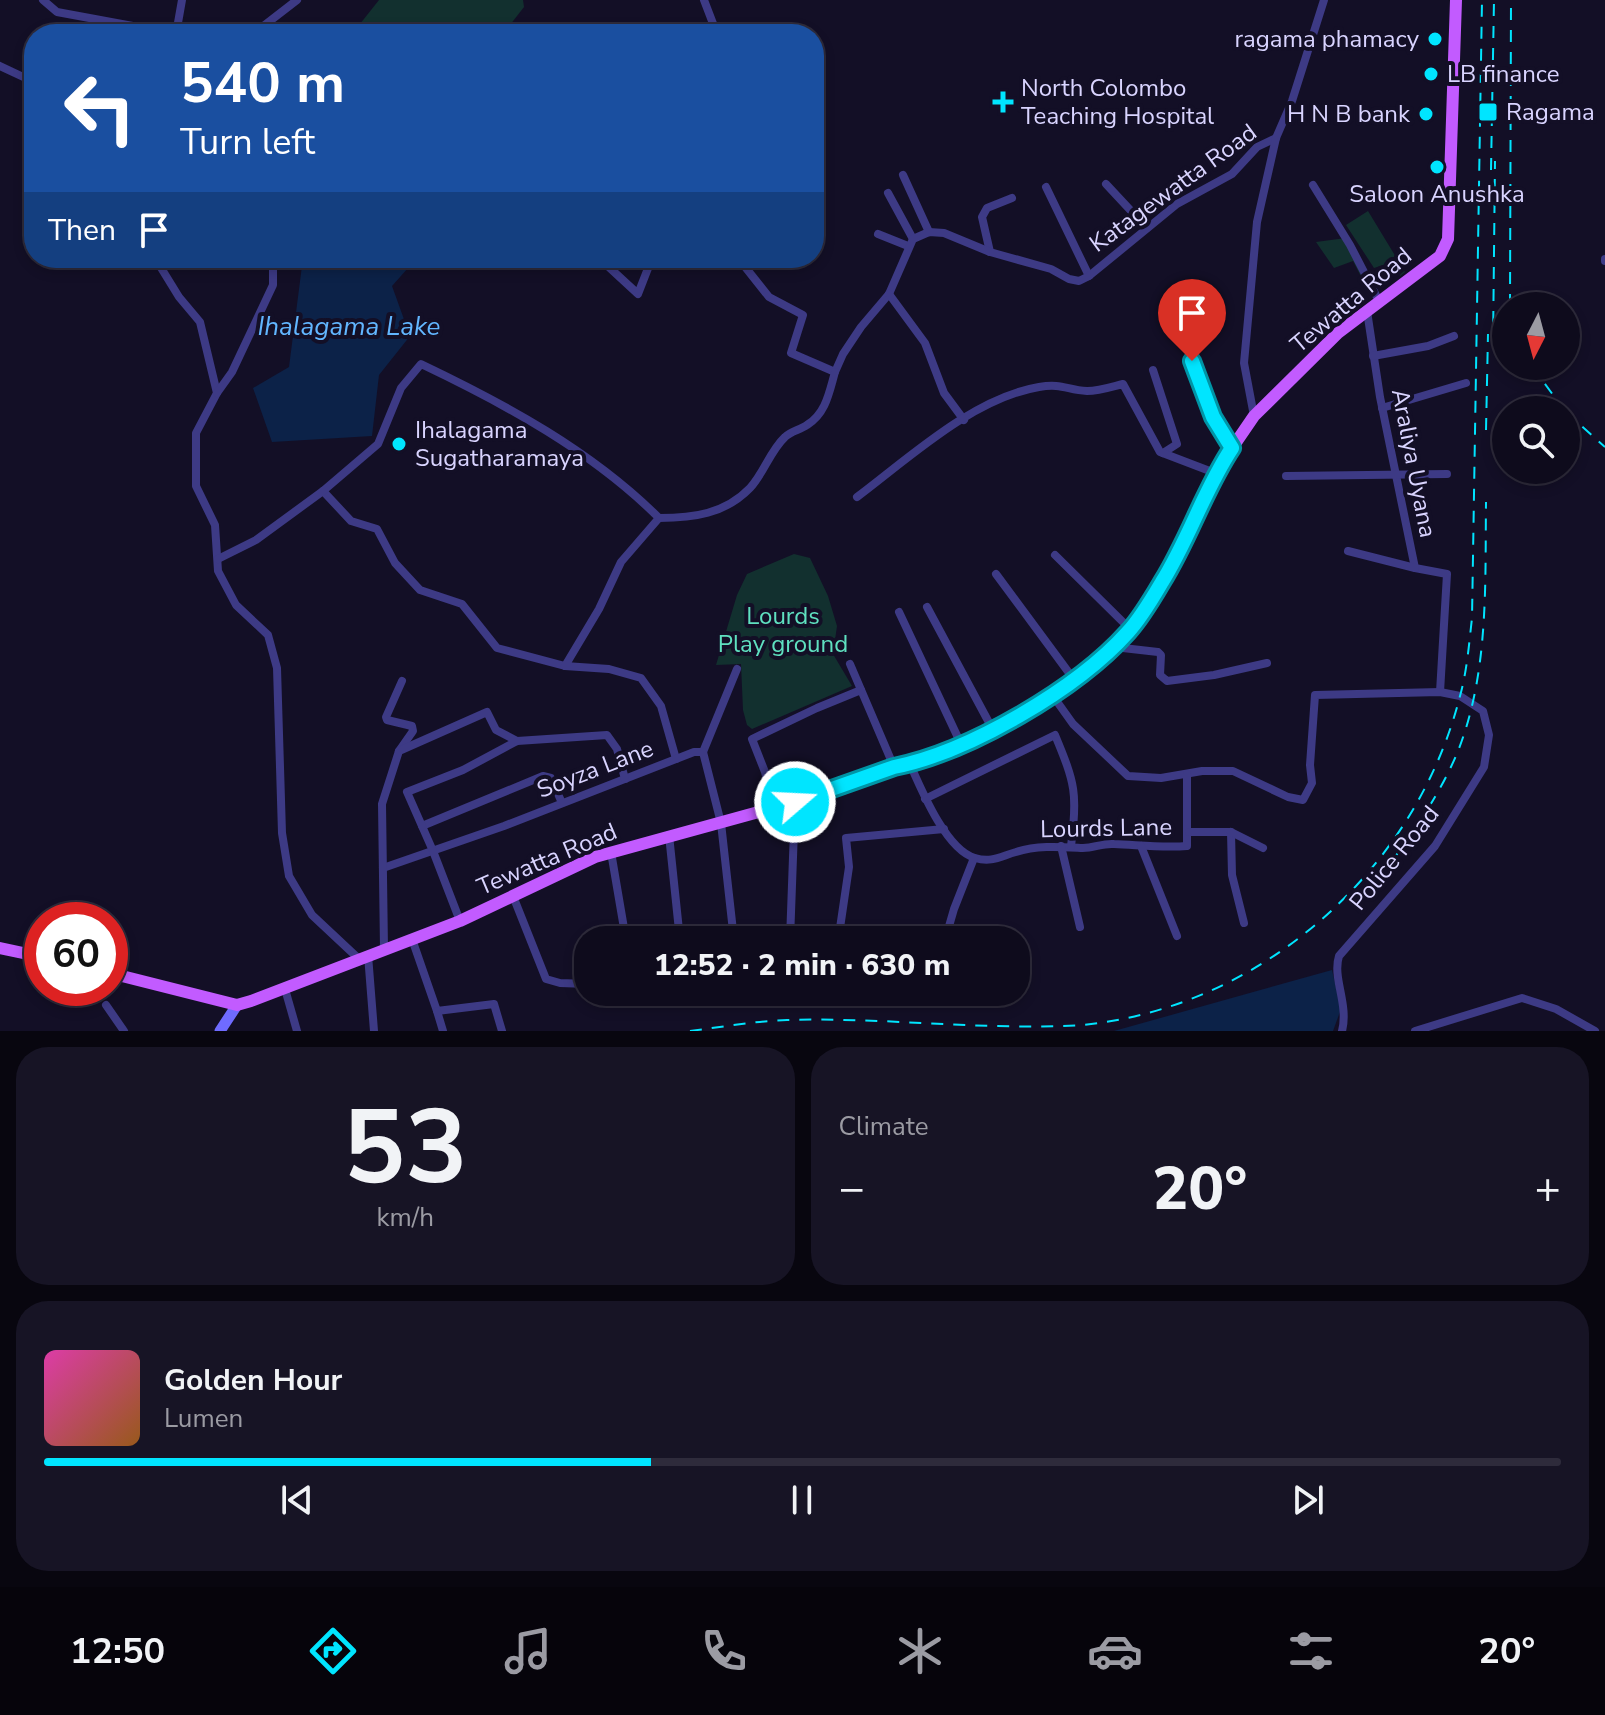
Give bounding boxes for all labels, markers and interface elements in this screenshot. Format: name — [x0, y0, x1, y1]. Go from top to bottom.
place label: ragama phamacy — [1234, 23, 1420, 55]
marker: ragama phamacy — [1426, 30, 1444, 48]
text: 540 m — [180, 45, 345, 122]
icon: left — [48, 56, 152, 160]
place label: LB finance — [1447, 58, 1559, 90]
marker: LB finance — [1422, 65, 1440, 83]
place label: North Colombo Teaching Hospital — [1021, 72, 1214, 132]
marker: North Colombo Teaching Hospital — [992, 91, 1014, 113]
place label: Ragama — [1506, 96, 1595, 128]
place label: H N B bank — [1287, 98, 1411, 130]
marker: Ragama — [1477, 101, 1499, 123]
marker: H N B bank — [1417, 105, 1435, 123]
street label: Katagewatta Road — [1083, 116, 1263, 260]
text: Turn left — [180, 118, 315, 167]
marker: Saloon Anushka — [1428, 158, 1446, 176]
place label: Saloon Anushka — [1349, 178, 1525, 210]
icon: arrive — [132, 208, 176, 252]
text: Then — [48, 210, 116, 251]
street label: Tewatta Road — [1284, 240, 1418, 360]
pin — [1158, 279, 1226, 361]
icon: arrive — [1170, 291, 1214, 335]
north arrow — [1492, 292, 1580, 380]
map controls — [1492, 292, 1580, 484]
water label: Ihalagama Lake — [258, 309, 441, 344]
street label: Araliya Uyana — [1384, 386, 1444, 540]
button: search — [1492, 396, 1580, 484]
place label: Ihalagama Sugatharamaya — [415, 414, 584, 474]
marker: Ihalagama Sugatharamaya — [390, 435, 408, 453]
park label: Lourds Play ground — [718, 600, 848, 660]
street label: Soyza Lane — [532, 732, 658, 806]
position arrow — [753, 760, 837, 844]
street label: Police Road — [1342, 799, 1446, 917]
street label: Lourds Lane — [1040, 811, 1172, 845]
street label: Tewatta Road — [472, 815, 622, 903]
speed limit sign: 60 — [24, 902, 128, 1006]
text: 12:52 · 2 min · 630 m — [654, 945, 950, 986]
text: 53 — [343, 1077, 468, 1219]
text: Climate — [839, 1109, 929, 1144]
text: 20° — [1152, 1148, 1247, 1230]
text: − — [839, 1159, 865, 1219]
text: + — [1535, 1159, 1561, 1219]
text: km/h — [377, 1200, 434, 1235]
text: Golden Hour — [164, 1360, 342, 1401]
text: Lumen — [164, 1401, 243, 1436]
icon: previous — [275, 1478, 319, 1522]
icon: pause — [780, 1478, 824, 1522]
icon: next — [1286, 1478, 1330, 1522]
icon: directions — [305, 1623, 361, 1679]
icon: music — [500, 1623, 556, 1679]
icon: phone — [696, 1623, 752, 1679]
icon: climate — [892, 1623, 948, 1679]
icon: car — [1087, 1623, 1143, 1679]
icon: filters — [1283, 1623, 1339, 1679]
text: 12:50 — [70, 1627, 165, 1676]
text: 20° — [1478, 1627, 1535, 1676]

